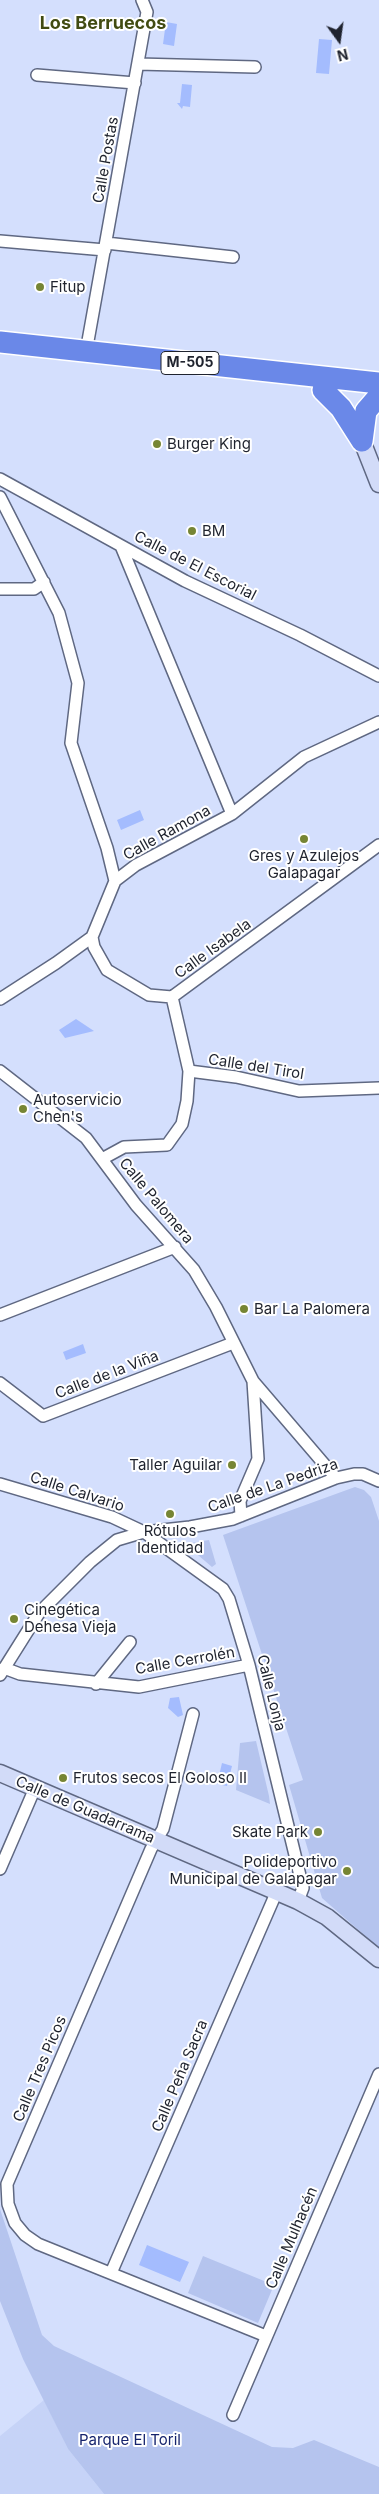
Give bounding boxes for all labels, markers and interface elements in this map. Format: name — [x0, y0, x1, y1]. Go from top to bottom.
district label: Los Berruecos — [40, 13, 166, 35]
north arrow — [314, 15, 364, 65]
text: N — [336, 45, 350, 65]
street label: Calle Postas — [90, 115, 122, 205]
place label: Fitup — [50, 278, 85, 296]
marker: Fitup — [34, 281, 46, 293]
road number: M-505 — [161, 352, 219, 374]
place label: Burger King — [167, 435, 251, 453]
marker: Burger King — [151, 438, 163, 450]
place label: BM — [202, 522, 225, 540]
marker: BM — [186, 525, 198, 537]
street label: Calle de El Escorial — [131, 527, 259, 605]
street label: Calle Ramona — [120, 802, 214, 864]
marker: Gres y Azulejos Galapagar — [298, 833, 310, 845]
place label: Gres y Azulejos Galapagar — [249, 847, 359, 882]
street label: Calle Isabela — [171, 915, 255, 983]
street label: Calle del Tirol — [207, 1051, 305, 1083]
place label: Autoservicio Chen's — [33, 1091, 122, 1126]
marker: Autoservicio Chen's — [17, 1103, 29, 1115]
street label: Calle Palomera — [115, 1155, 197, 1247]
place label: Bar La Palomera — [254, 1300, 370, 1318]
marker: Bar La Palomera — [238, 1303, 250, 1315]
street label: Calle de la Viña — [53, 1347, 161, 1403]
street label: Calle de La Pedriza — [206, 1455, 340, 1517]
place label: Taller Aguilar — [129, 1456, 222, 1474]
marker: Taller Aguilar — [226, 1459, 238, 1471]
street label: Calle Calvario — [28, 1468, 126, 1516]
marker: Rótulos Identidad — [164, 1508, 176, 1520]
place label: Rótulos Identidad — [137, 1522, 203, 1557]
place label: Cinegética Dehesa Vieja — [24, 1601, 117, 1636]
marker: Cinegética Dehesa Vieja — [8, 1613, 20, 1625]
street label: Calle Cerrolén — [134, 1643, 236, 1679]
street label: Calle Lonja — [253, 1653, 289, 1733]
place label: Frutos secos El Goloso II — [73, 1769, 247, 1787]
marker: Frutos secos El Goloso II — [57, 1772, 69, 1784]
street label: Calle de Guadarrama — [13, 1773, 157, 1847]
place label: Skate Park — [232, 1823, 308, 1841]
marker: Skate Park — [312, 1826, 324, 1838]
place label: Polideportivo Municipal de Galapagar — [169, 1853, 337, 1888]
marker: Polideportivo Municipal de Galapagar — [341, 1865, 353, 1877]
street label: Calle Tres Picos — [10, 2013, 70, 2125]
street label: Calle Peña Sacra — [148, 2017, 212, 2135]
street label: Calle Mulhacén — [262, 2184, 322, 2292]
park label: Parque El Toril — [79, 2431, 181, 2449]

